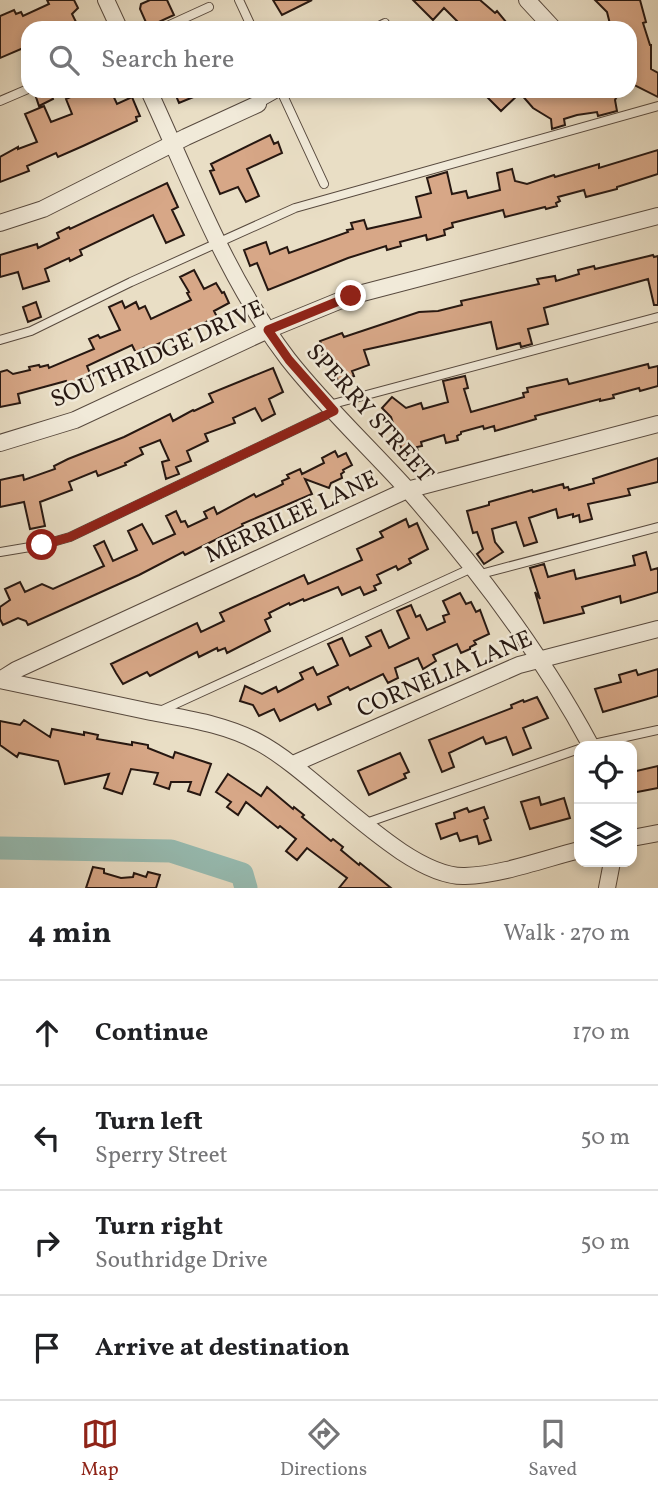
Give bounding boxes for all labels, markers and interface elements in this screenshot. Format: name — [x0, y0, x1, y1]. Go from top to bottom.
search box — [21, 21, 637, 98]
icon: search — [45, 41, 83, 79]
text: Search here — [101, 42, 234, 78]
route end — [335, 280, 366, 311]
street label: SOUTHRIDGE DRIVE — [46, 292, 270, 418]
street label: SPERRY STREET — [297, 337, 441, 491]
street label: MERRILEE LANE — [200, 463, 384, 573]
route start — [26, 529, 57, 560]
street label: CORNELIA LANE — [352, 623, 538, 727]
map controls — [574, 741, 637, 867]
button: locate — [574, 741, 637, 804]
button: layers — [574, 804, 637, 867]
text: 4 min — [28, 913, 112, 955]
text: Walk · 270 m — [503, 918, 630, 950]
icon: ahead — [28, 1014, 66, 1052]
text: Continue — [95, 1015, 208, 1051]
text: 170 m — [572, 1017, 630, 1049]
text: Turn left — [95, 1104, 203, 1140]
icon: left — [28, 1119, 66, 1157]
text: 50 m — [581, 1122, 630, 1154]
text: Sperry Street — [95, 1140, 228, 1172]
text: Turn right — [95, 1209, 223, 1245]
icon: right — [28, 1224, 66, 1262]
text: 50 m — [581, 1227, 630, 1259]
text: Southridge Drive — [95, 1245, 268, 1277]
icon: arrive — [28, 1329, 66, 1367]
text: Arrive at destination — [95, 1330, 350, 1366]
tab: Map — [81, 1415, 119, 1483]
tab: Directions — [280, 1415, 367, 1483]
tab: Saved — [528, 1415, 577, 1483]

